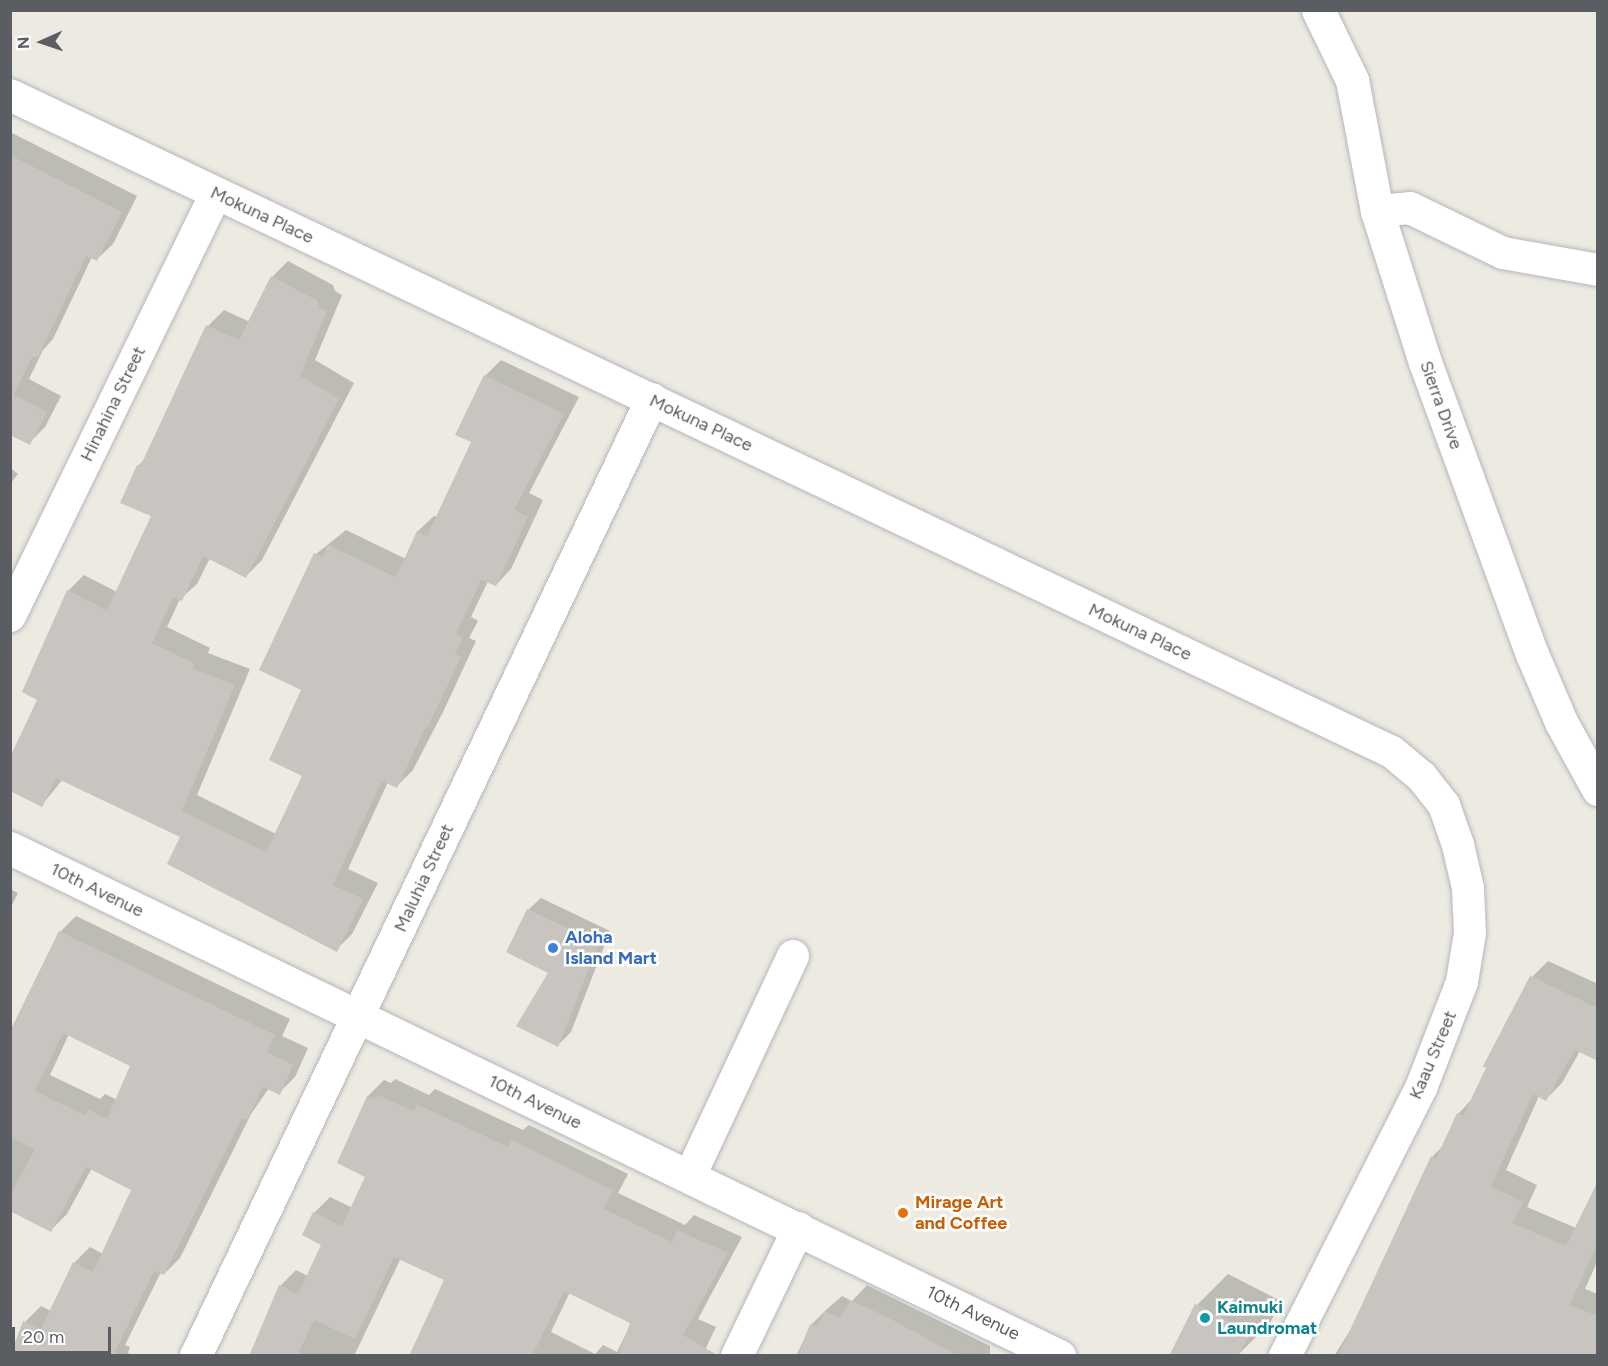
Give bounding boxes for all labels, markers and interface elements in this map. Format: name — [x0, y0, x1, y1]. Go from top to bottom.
north arrow — [12, 12, 72, 72]
text: N — [14, 36, 33, 50]
street label: Mokuna Place — [207, 182, 317, 248]
street label: Hinahina Street — [76, 343, 150, 465]
street label: Sierra Drive — [1415, 358, 1467, 452]
street label: Mokuna Place — [646, 390, 756, 456]
street label: Mokuna Place — [1085, 599, 1195, 665]
street label: Maluhia Street — [390, 821, 458, 935]
street label: 10th Avenue — [47, 858, 147, 922]
place label: Aloha Island Mart — [565, 927, 657, 970]
marker: Aloha Island Mart — [546, 941, 560, 955]
street label: Kaau Street — [1405, 1007, 1461, 1103]
street label: 10th Avenue — [485, 1070, 585, 1134]
place label: Mirage Art and Coffee — [915, 1192, 1007, 1234]
marker: Mirage Art and Coffee — [896, 1206, 910, 1220]
street label: 10th Avenue — [923, 1281, 1023, 1345]
place label: Kaimuki Laundromat — [1217, 1297, 1317, 1340]
marker: Kaimuki Laundromat — [1198, 1311, 1212, 1325]
scale bar — [15, 1315, 114, 1353]
text: 20 m — [23, 1326, 64, 1348]

